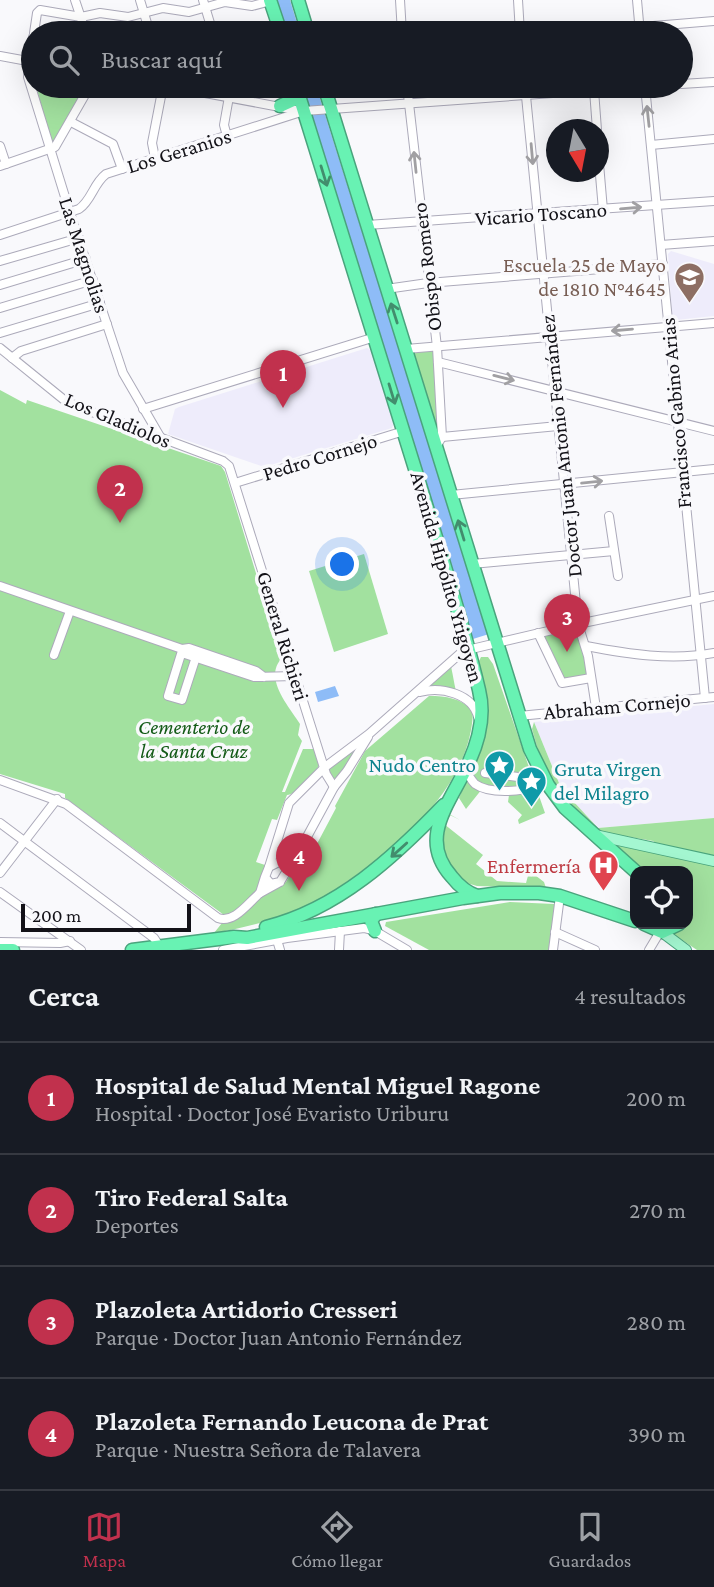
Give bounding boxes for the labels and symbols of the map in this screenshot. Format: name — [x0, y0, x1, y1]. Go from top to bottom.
one-way arrow — [642, 105, 655, 128]
north arrow — [546, 119, 609, 182]
street label: Los Geranios — [124, 124, 234, 178]
one-way arrow — [526, 142, 539, 164]
one-way arrow — [408, 151, 421, 174]
one-way arrow — [319, 165, 332, 187]
street label: Las Magnolias — [54, 194, 114, 316]
street label: Vicario Toscano — [474, 197, 608, 231]
street label: Obispo Romero — [407, 201, 447, 333]
one-way arrow — [619, 201, 642, 214]
place label: Escuela 25 de Mayo de 1810 N°4645 — [503, 253, 666, 301]
school or university icon: Escuela 25 de Mayo de 1810 N°4645 — [672, 260, 706, 304]
one-way arrow — [387, 302, 399, 324]
street label: Doctor Juan Antonio Fernández — [535, 314, 587, 578]
street label: Francisco Gabino Arias — [656, 317, 696, 509]
one-way arrow — [611, 324, 633, 337]
pin: 1 — [260, 350, 306, 408]
one-way arrow — [492, 372, 515, 385]
one-way arrow — [387, 382, 400, 404]
street label: Los Gladiolos — [61, 387, 175, 453]
street label: Pedro Cornejo — [260, 428, 380, 486]
pin: 2 — [97, 465, 143, 523]
street label: Avenida Hipólito Yrigoyen — [405, 469, 489, 685]
one-way arrow — [580, 475, 602, 488]
one-way arrow — [454, 519, 467, 541]
your location — [325, 547, 359, 581]
street label: General Richieri — [252, 568, 314, 704]
pin: 3 — [544, 594, 590, 652]
street label: Abraham Cornejo — [542, 688, 692, 724]
park label: Cementerio de la Santa Cruz — [138, 715, 250, 763]
place icon: Nudo Centro — [482, 748, 516, 792]
place label: Nudo Centro — [368, 753, 476, 777]
place label: Gruta Virgen del Milagro — [554, 757, 661, 805]
place icon: Gruta Virgen del Milagro — [514, 764, 548, 808]
pin: 4 — [276, 833, 322, 891]
one-way arrow — [390, 842, 408, 858]
hospital icon: Enfermería — [587, 849, 621, 893]
place label: Enfermería — [487, 854, 581, 878]
scale bar — [21, 901, 191, 933]

